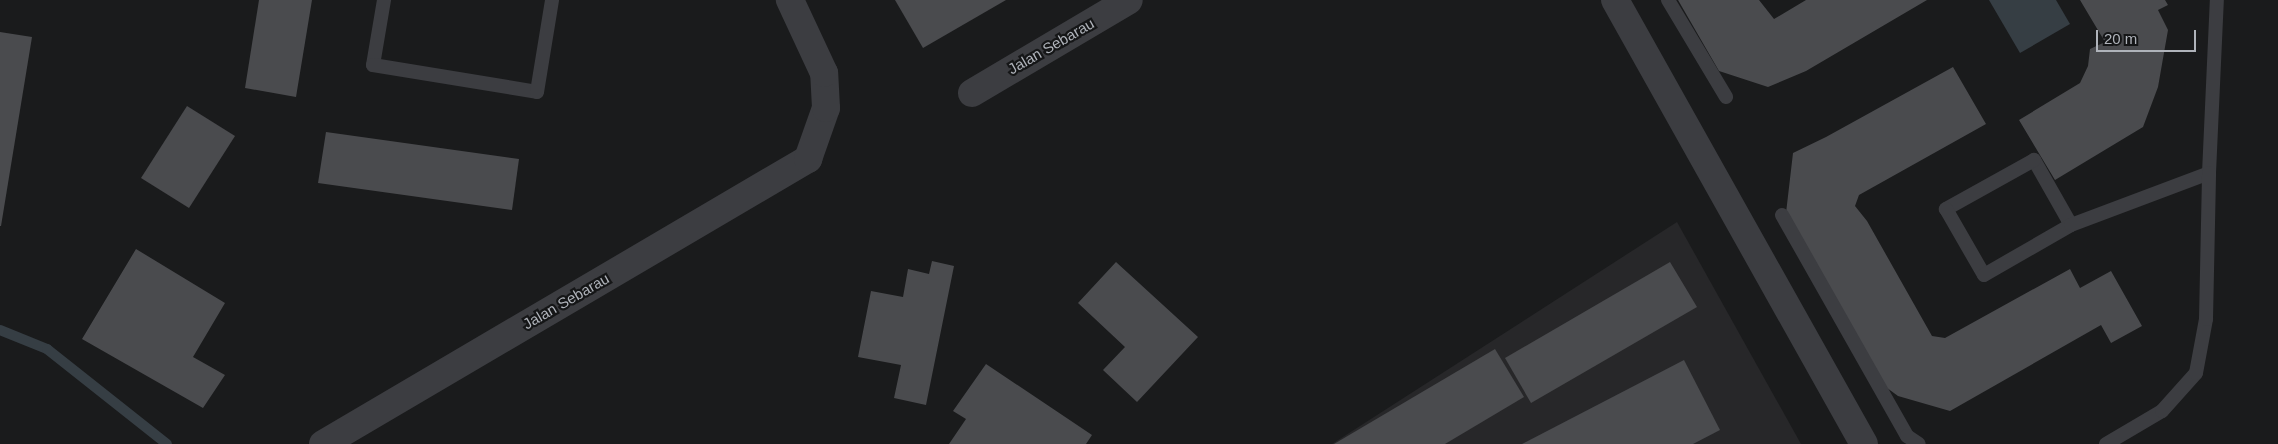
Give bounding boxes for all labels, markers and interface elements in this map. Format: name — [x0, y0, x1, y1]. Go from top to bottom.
street label: Jalan Sebarau — [1005, 14, 1097, 78]
scale bar — [2098, 20, 2198, 52]
text: 20 m — [2104, 30, 2137, 47]
street label: Jalan Sebarau — [520, 269, 612, 333]

